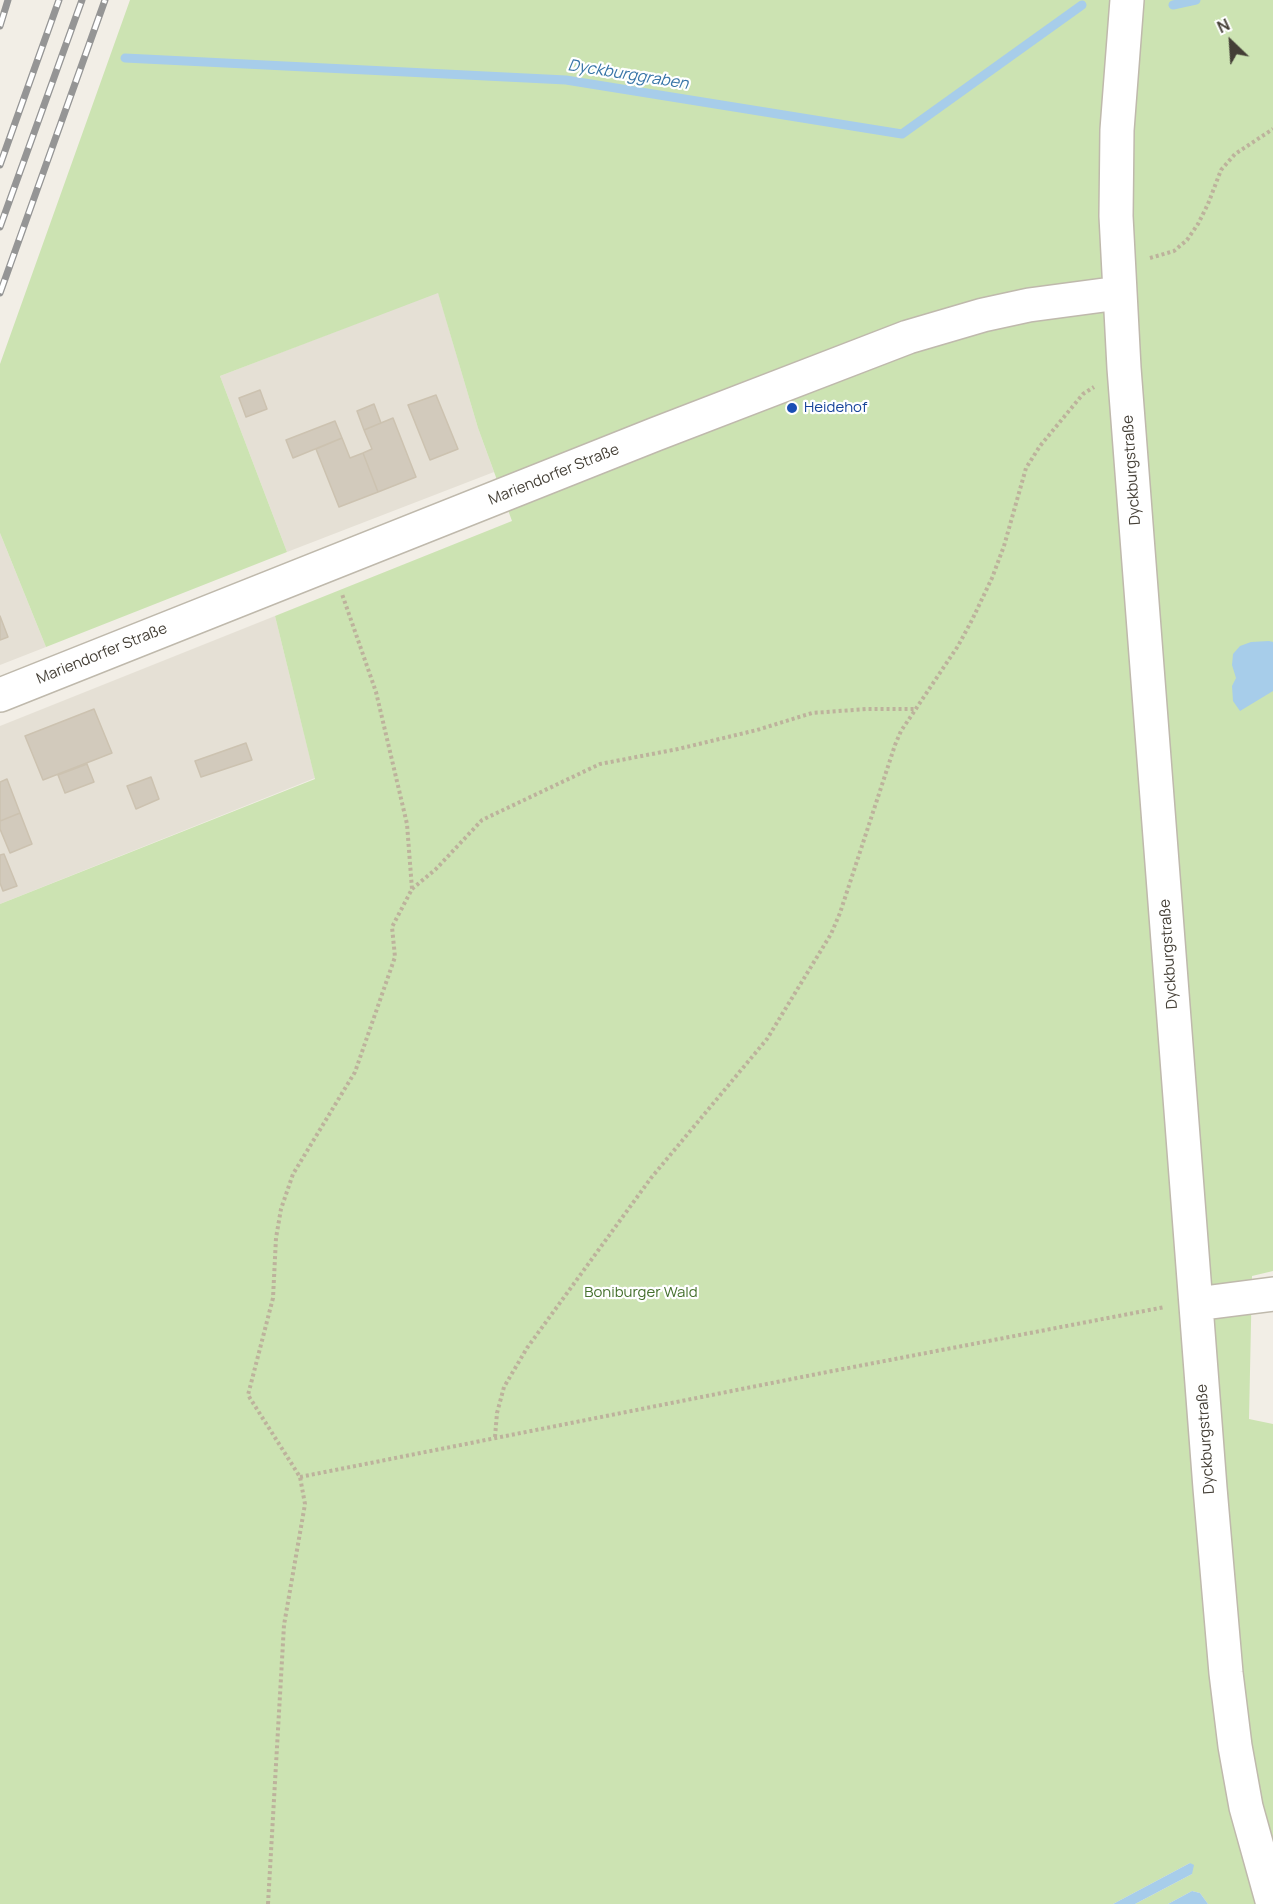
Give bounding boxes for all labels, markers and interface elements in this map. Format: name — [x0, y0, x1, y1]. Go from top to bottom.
north arrow — [1201, 12, 1261, 72]
text: N — [1214, 13, 1233, 38]
water label: Dyckburggraben — [567, 56, 689, 94]
place label: Heidehof — [804, 399, 867, 417]
marker: Heidehof — [785, 401, 799, 415]
street label: Dyckburgstraße — [1119, 414, 1145, 526]
street label: Mariendorfer Straße — [486, 441, 622, 509]
street label: Mariendorfer Straße — [34, 620, 170, 688]
street label: Dyckburgstraße — [1156, 898, 1182, 1010]
park label: Boniburger Wald — [584, 1284, 698, 1302]
street label: Dyckburgstraße — [1193, 1383, 1219, 1495]

